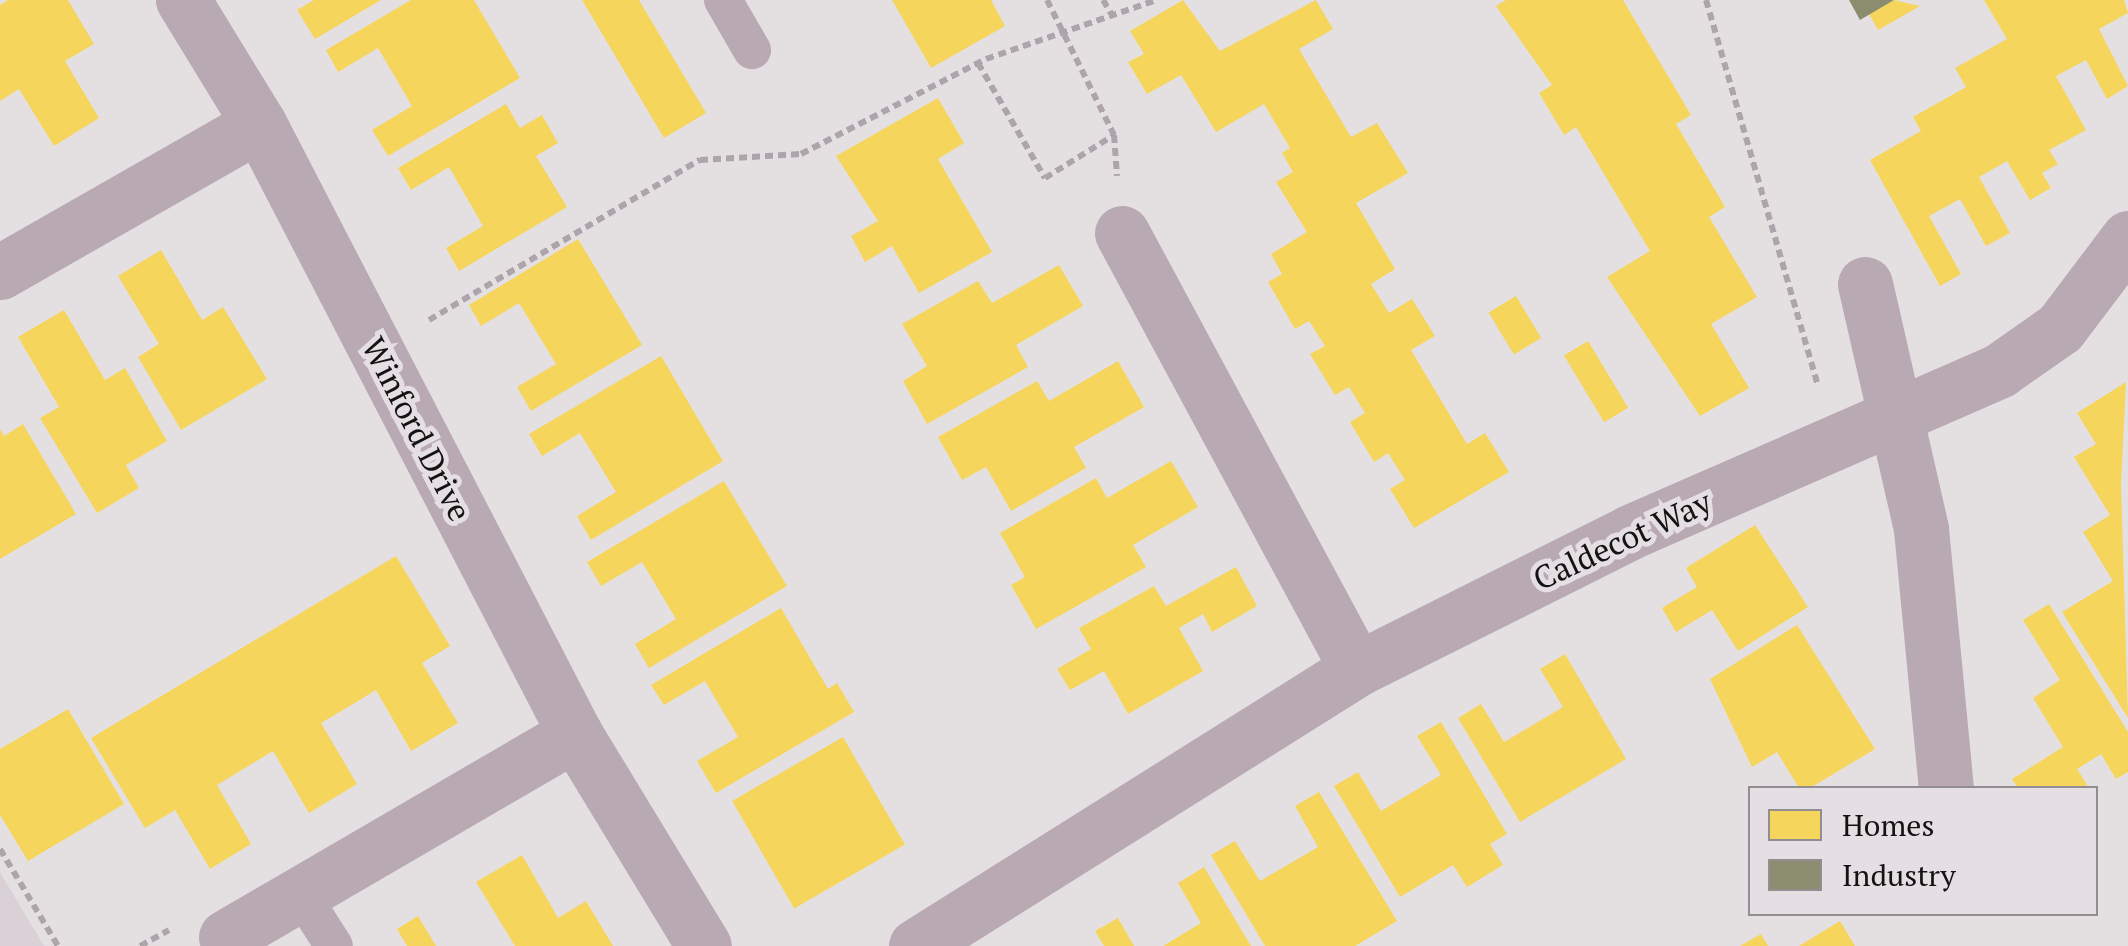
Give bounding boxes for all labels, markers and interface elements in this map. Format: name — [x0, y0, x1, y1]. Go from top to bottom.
street label: Winford Drive — [354, 331, 480, 527]
street label: Caldecot Way — [1527, 482, 1717, 598]
legend — [1748, 786, 2098, 916]
text: Homes — [1842, 805, 1934, 845]
text: Industry — [1842, 855, 1956, 895]

